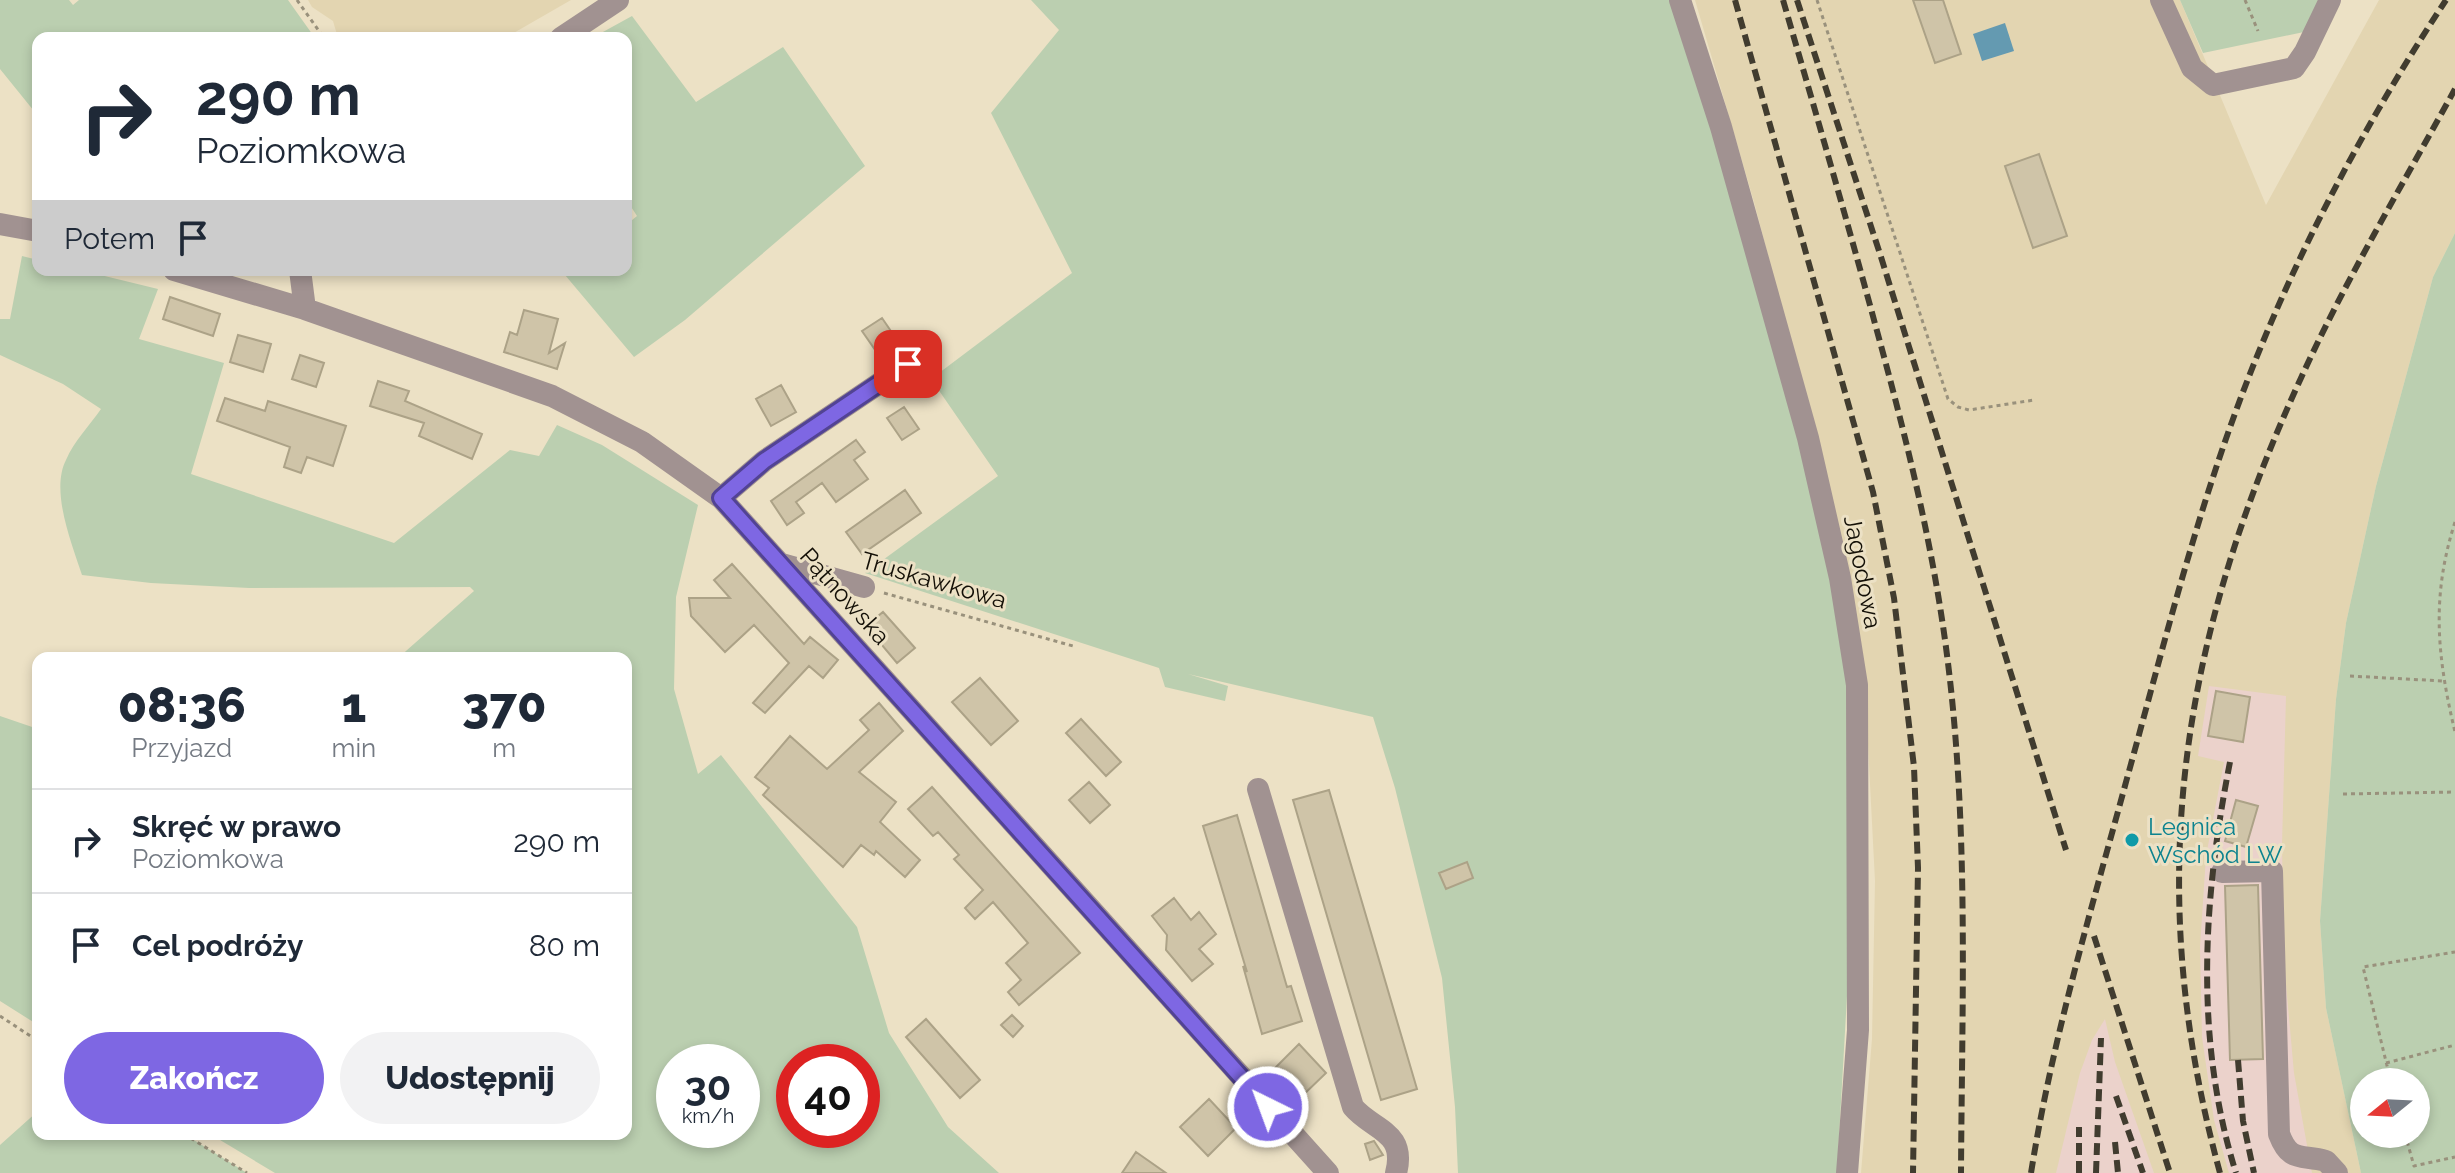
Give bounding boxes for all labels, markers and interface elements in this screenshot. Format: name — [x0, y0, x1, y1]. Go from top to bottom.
text: 290 m — [196, 62, 361, 128]
icon: right — [64, 64, 168, 168]
text: Poziomkowa — [196, 129, 406, 171]
icon: arrive — [171, 216, 215, 260]
text: Potem — [64, 221, 155, 256]
pin — [874, 330, 942, 398]
icon: arrive — [886, 342, 930, 386]
street label: Jagodowa — [1838, 513, 1888, 631]
street label: Pątnowska — [794, 542, 896, 650]
street label: Truskawkowa — [858, 545, 1010, 615]
text: 08:36 — [118, 677, 246, 733]
text: 1 — [341, 677, 366, 733]
text: 370 — [462, 677, 546, 733]
text: Przyjazd — [131, 733, 232, 763]
text: min — [332, 733, 376, 763]
text: m — [492, 733, 516, 763]
text: Skręć w prawo — [132, 809, 341, 844]
place label: Legnica Wschód LW — [2148, 812, 2283, 869]
icon: right — [64, 819, 108, 863]
text: 290 m — [513, 824, 600, 859]
marker: Legnica Wschód LW — [2123, 831, 2141, 849]
text: Poziomkowa — [132, 844, 284, 874]
icon: arrive — [64, 923, 108, 967]
text: Cel podróży — [132, 928, 304, 963]
text: 80 m — [529, 928, 600, 963]
button: Zakończ — [64, 1032, 324, 1124]
button: Udostępnij — [340, 1032, 600, 1124]
speed limit sign: 40 — [776, 1044, 880, 1148]
text: 30 — [685, 1062, 731, 1109]
position arrow — [1226, 1065, 1310, 1149]
north arrow — [2350, 1068, 2430, 1148]
map controls — [2350, 1068, 2430, 1148]
text: km/h — [682, 1104, 734, 1128]

